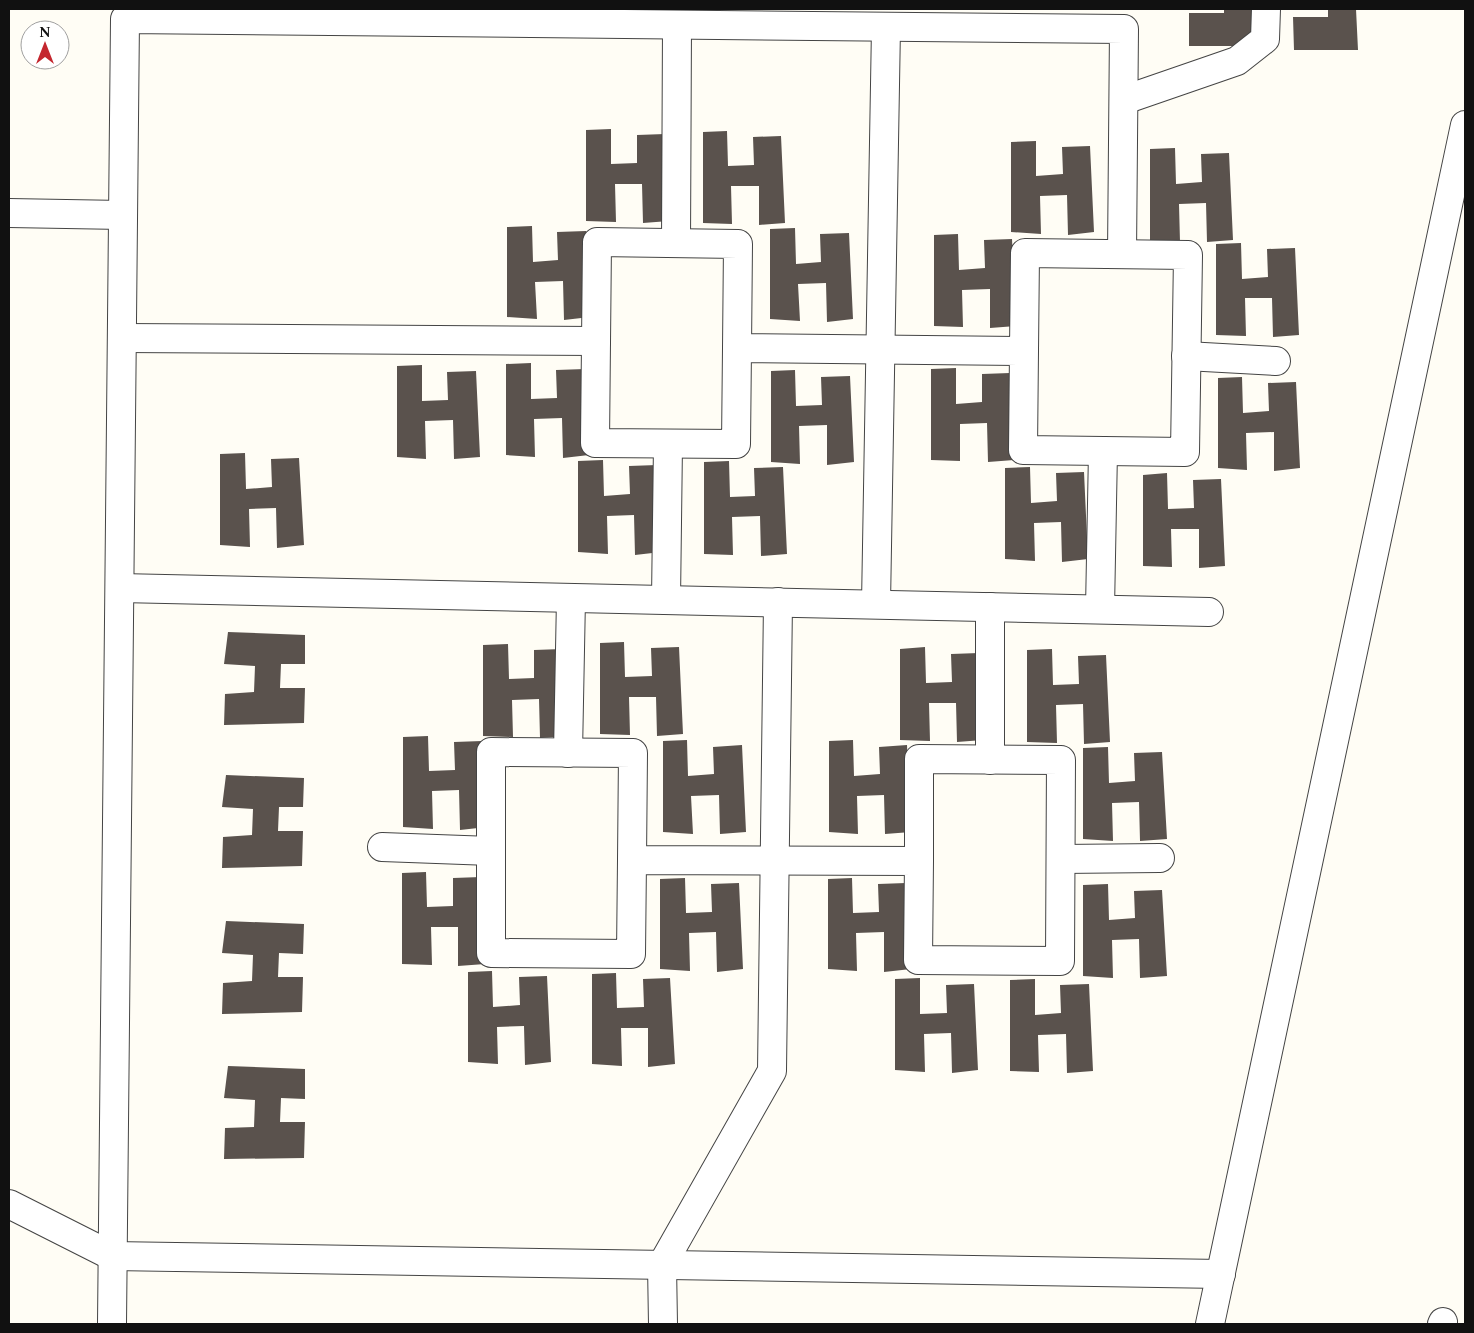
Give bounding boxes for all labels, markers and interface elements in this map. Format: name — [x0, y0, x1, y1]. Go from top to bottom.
north arrow — [20, 20, 70, 70]
text: N — [39, 22, 51, 43]

